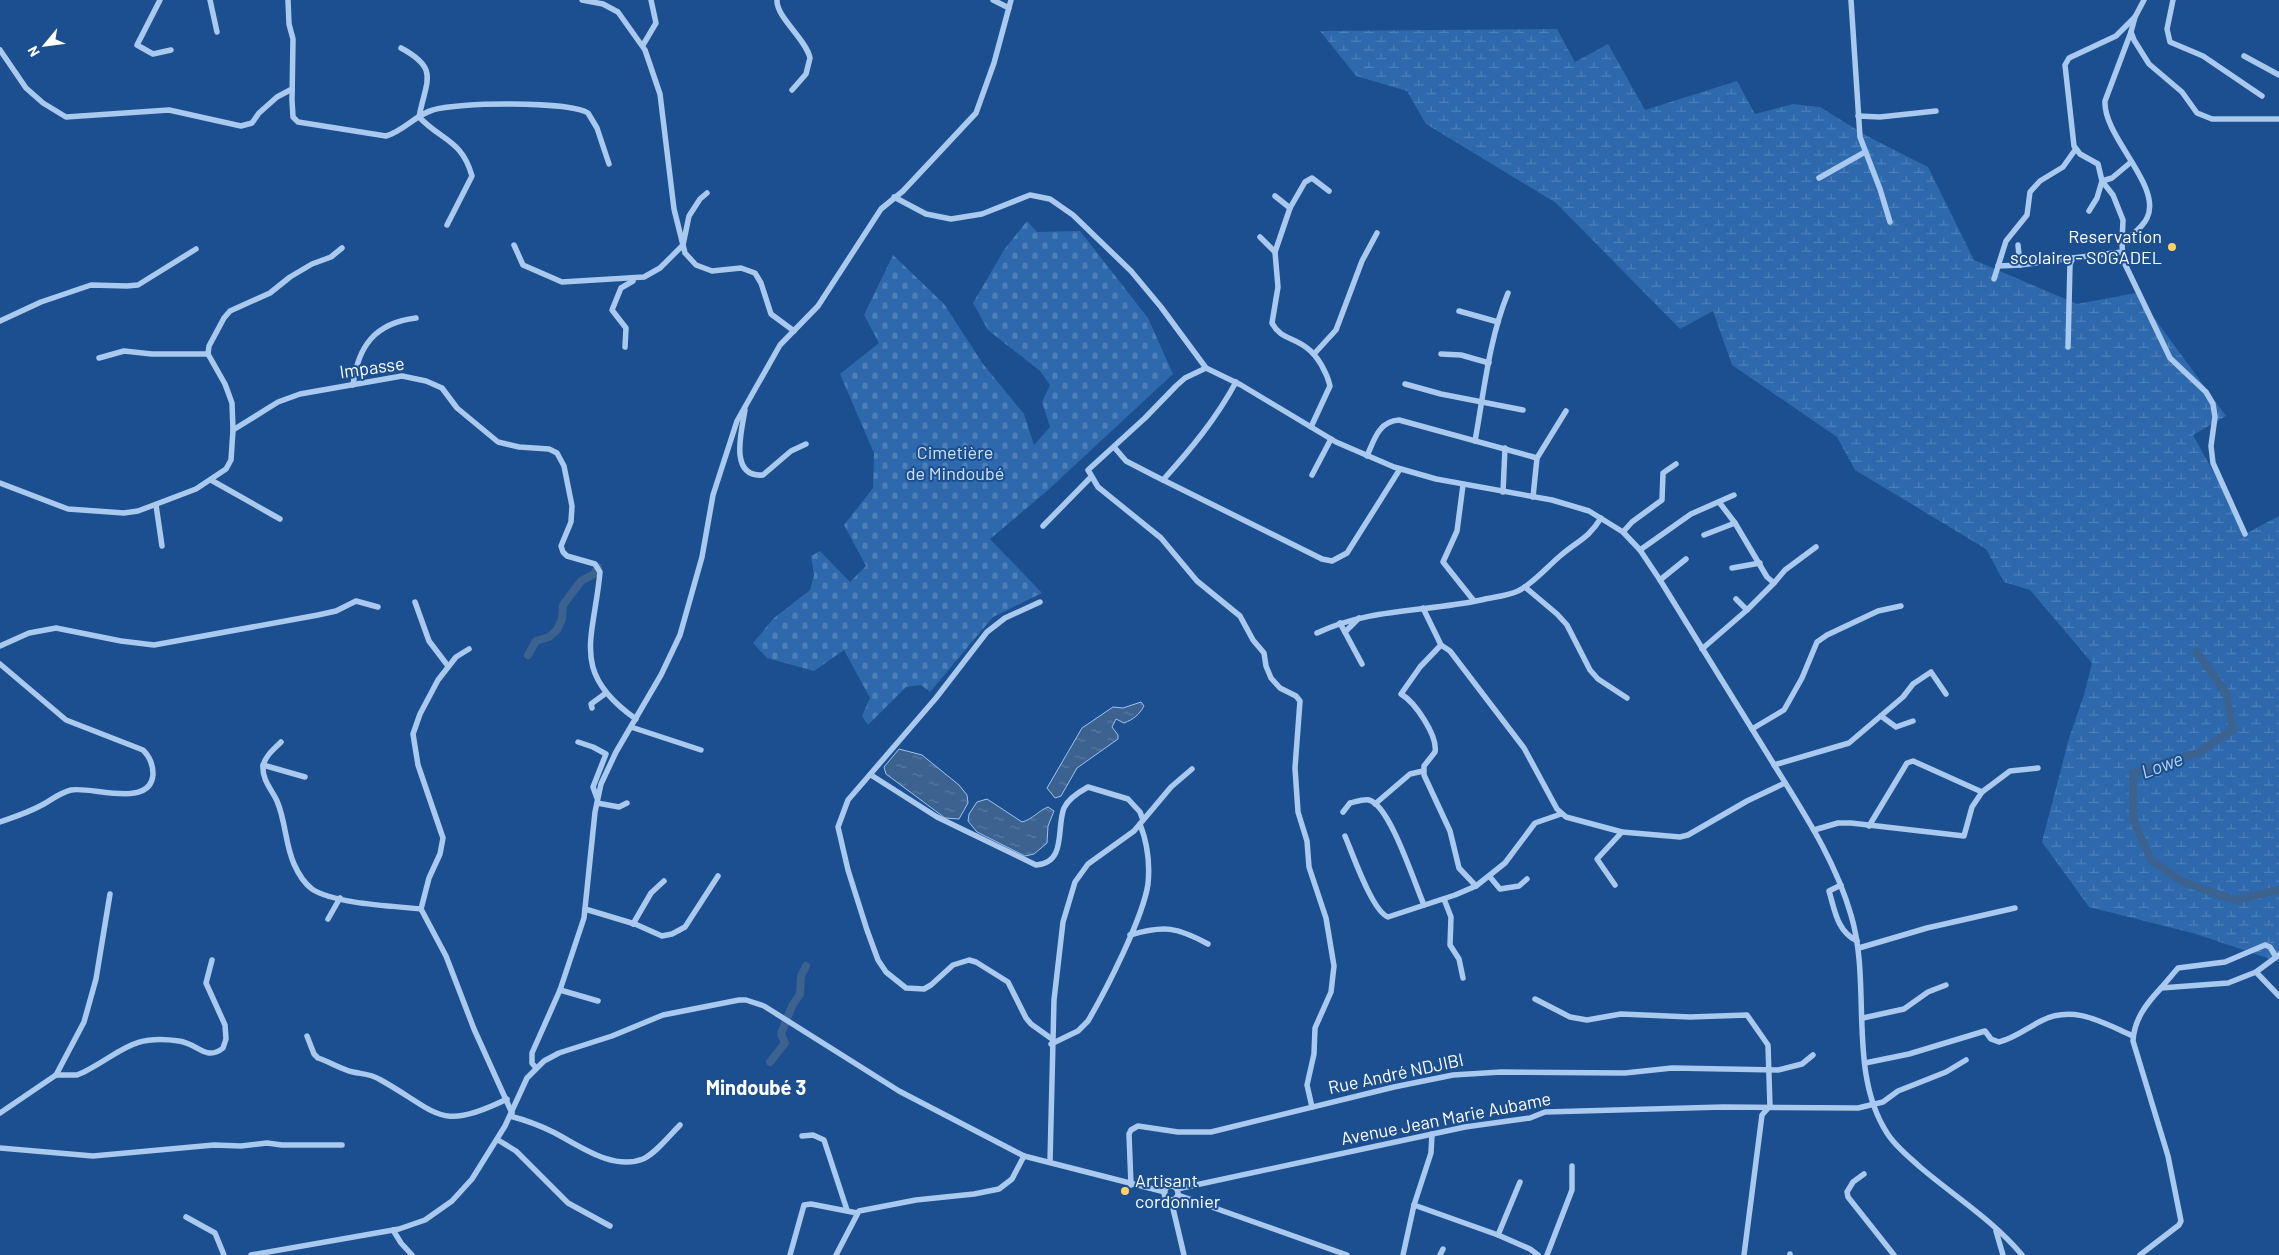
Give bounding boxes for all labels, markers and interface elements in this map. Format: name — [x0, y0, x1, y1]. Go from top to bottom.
north arrow — [20, 20, 70, 70]
text: N — [24, 43, 43, 60]
place label: Reservation scolaire - SOGADEL — [2010, 225, 2162, 268]
marker: Reservation scolaire - SOGADEL — [2166, 241, 2178, 253]
street label: Impasse — [338, 352, 406, 382]
park label: Cimetière de Mindoubé — [906, 441, 1004, 484]
water label: Lowe — [2138, 746, 2186, 783]
street label: Rue André NDJIBI — [1326, 1048, 1466, 1098]
district label: Mindoubé 3 — [706, 1075, 806, 1099]
street label: Avenue Jean Marie Aubame — [1339, 1087, 1553, 1149]
place label: Artisant cordonnier — [1135, 1169, 1221, 1212]
marker: Artisant cordonnier — [1119, 1185, 1131, 1197]

